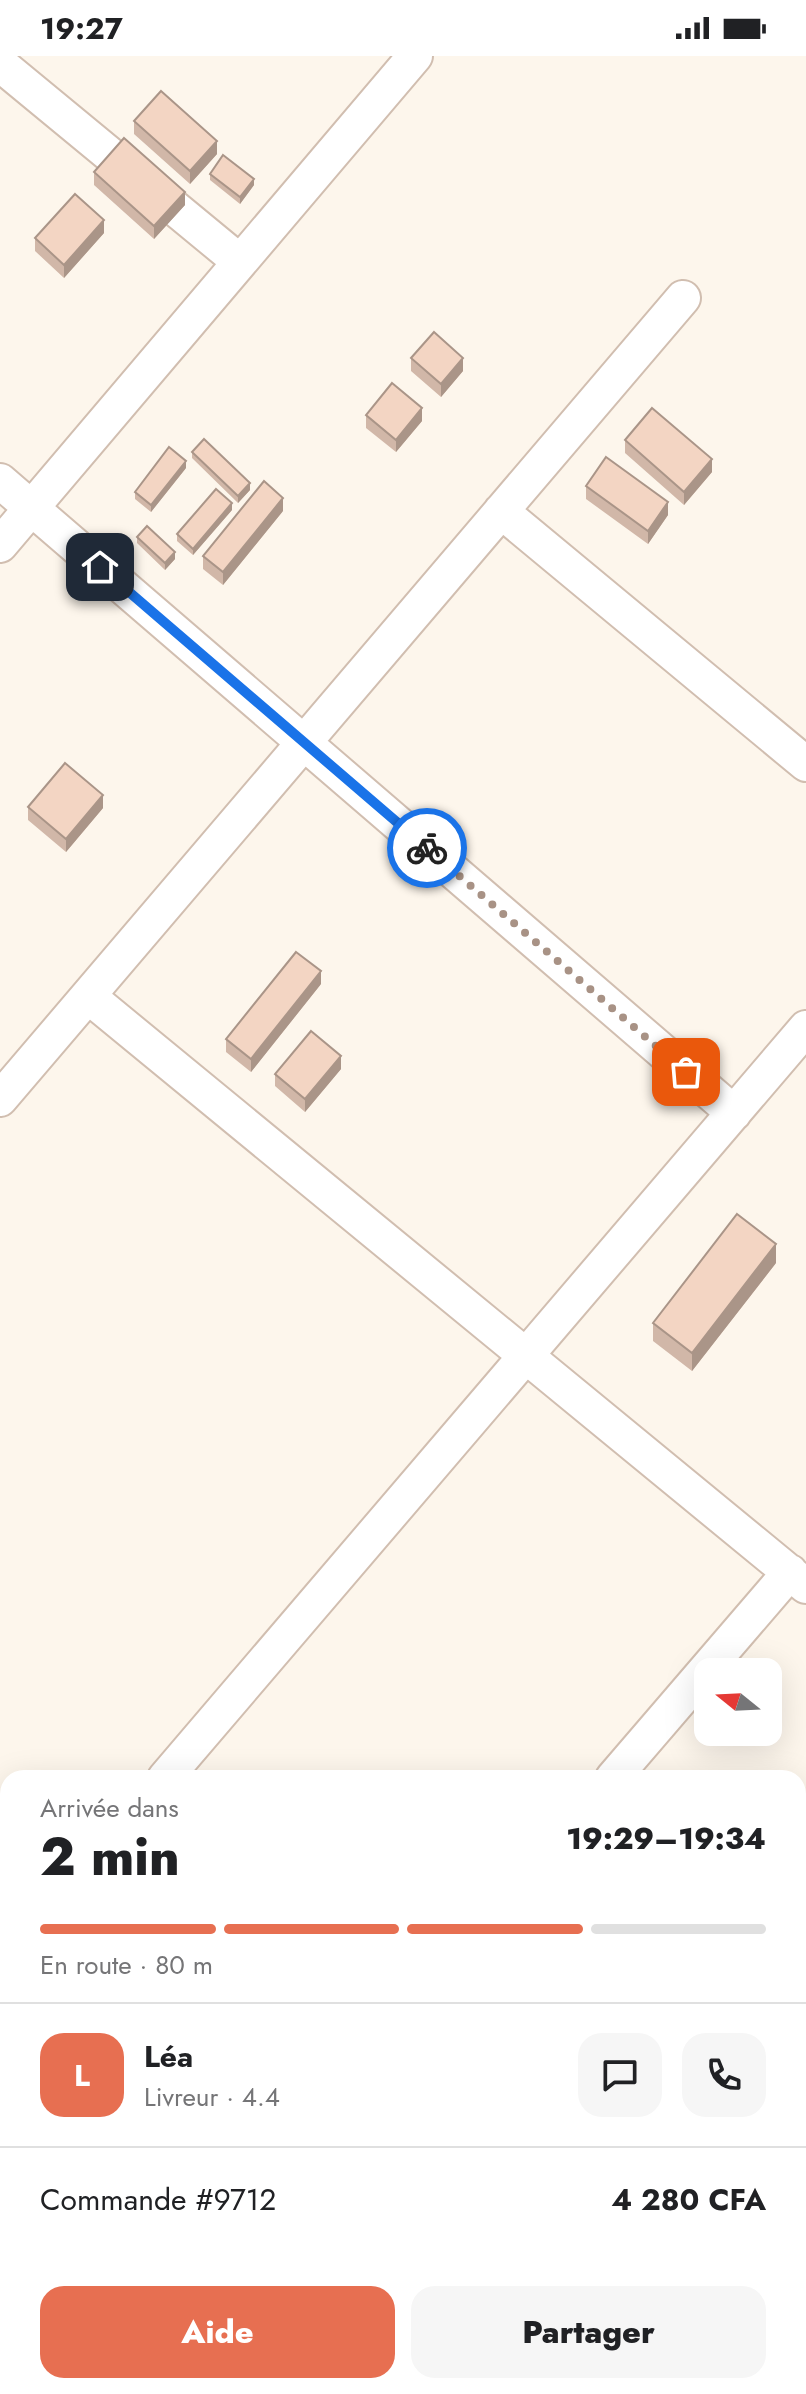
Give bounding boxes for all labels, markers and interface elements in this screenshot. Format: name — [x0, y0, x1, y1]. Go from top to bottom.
text: 19:27 — [40, 7, 123, 50]
pin — [66, 533, 134, 601]
icon: home — [78, 545, 122, 589]
courier — [387, 808, 467, 888]
icon: bike — [405, 826, 449, 870]
pin — [652, 1038, 720, 1106]
icon: bag — [664, 1050, 708, 1094]
north arrow — [694, 1658, 782, 1746]
map controls — [694, 1658, 782, 1746]
text: Arrivée dans — [40, 1789, 179, 1827]
text: 19:29–19:34 — [566, 1817, 766, 1860]
text: 2 min — [40, 1819, 180, 1895]
text: En route · 80 m — [40, 1946, 213, 1984]
button: chat — [578, 2033, 662, 2117]
button: phone — [682, 2033, 766, 2117]
text: Léa — [144, 2035, 193, 2078]
text: L — [74, 2054, 90, 2097]
text: Livreur · 4.4 — [144, 2078, 280, 2116]
text: Commande #9712 — [40, 2178, 276, 2221]
text: 4 280 CFA — [611, 2178, 766, 2221]
button: Aide — [40, 2286, 395, 2378]
button: Partager — [411, 2286, 766, 2378]

